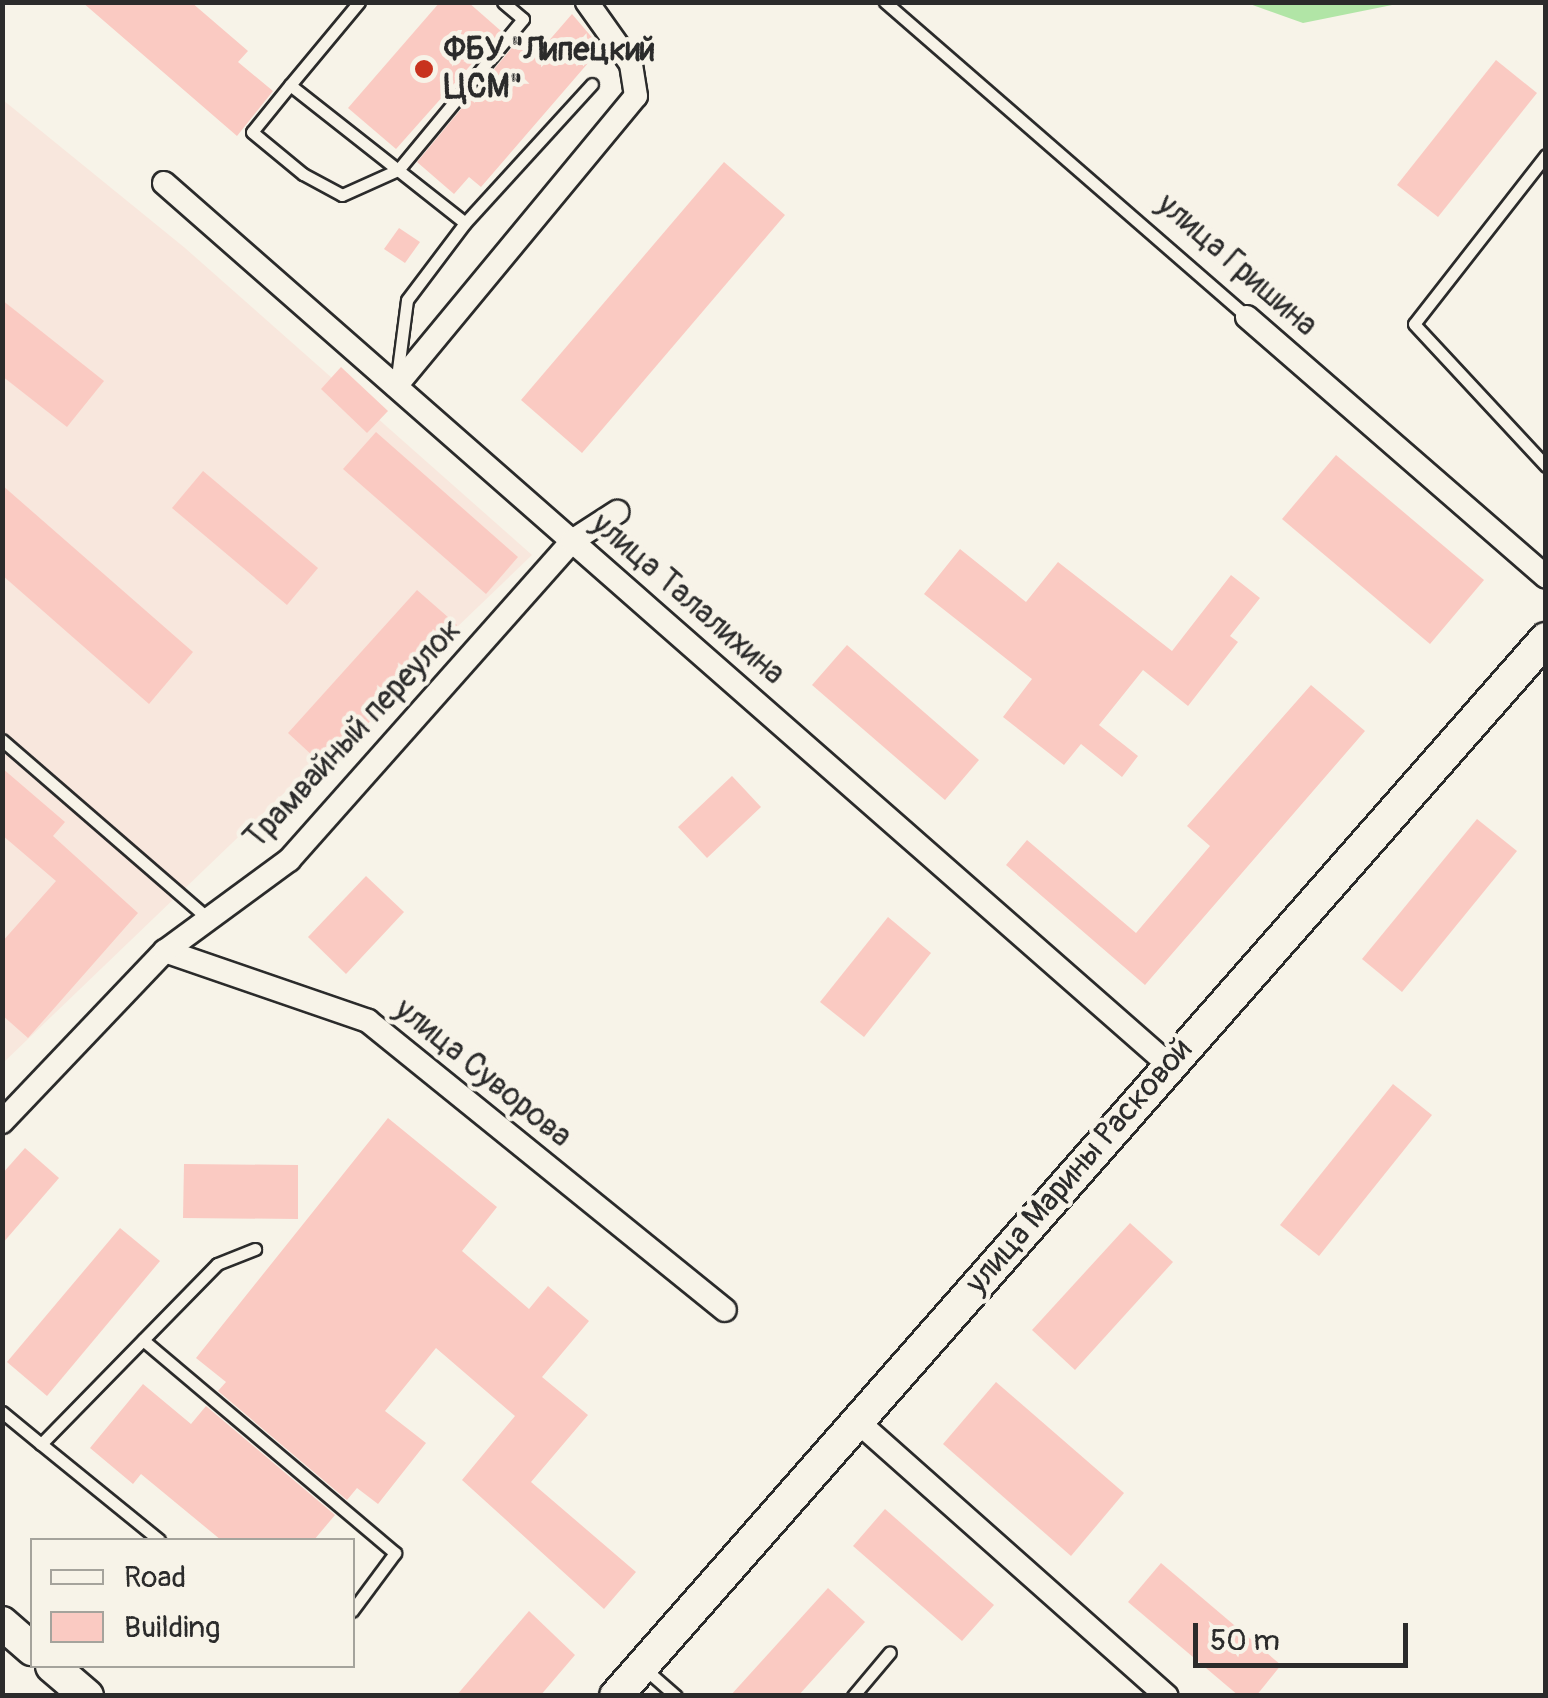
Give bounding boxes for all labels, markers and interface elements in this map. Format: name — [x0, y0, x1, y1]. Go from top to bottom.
place label: ФБУ "Липецкий ЦСМ" — [444, 32, 655, 107]
marker: ФБУ "Липецкий ЦСМ" — [413, 58, 435, 80]
street label: улица Гришина — [1149, 185, 1325, 345]
street label: улица Талалихина — [584, 505, 792, 693]
street label: Трамвайный переулок — [236, 611, 470, 857]
street label: улица Суворова — [387, 990, 579, 1156]
street label: улица Марины Расковой — [957, 1030, 1201, 1302]
legend — [30, 1538, 355, 1668]
text: Road — [124, 1559, 186, 1596]
scale bar — [1198, 1603, 1413, 1665]
text: Building — [124, 1609, 220, 1646]
text: 50 m — [1210, 1622, 1280, 1659]

